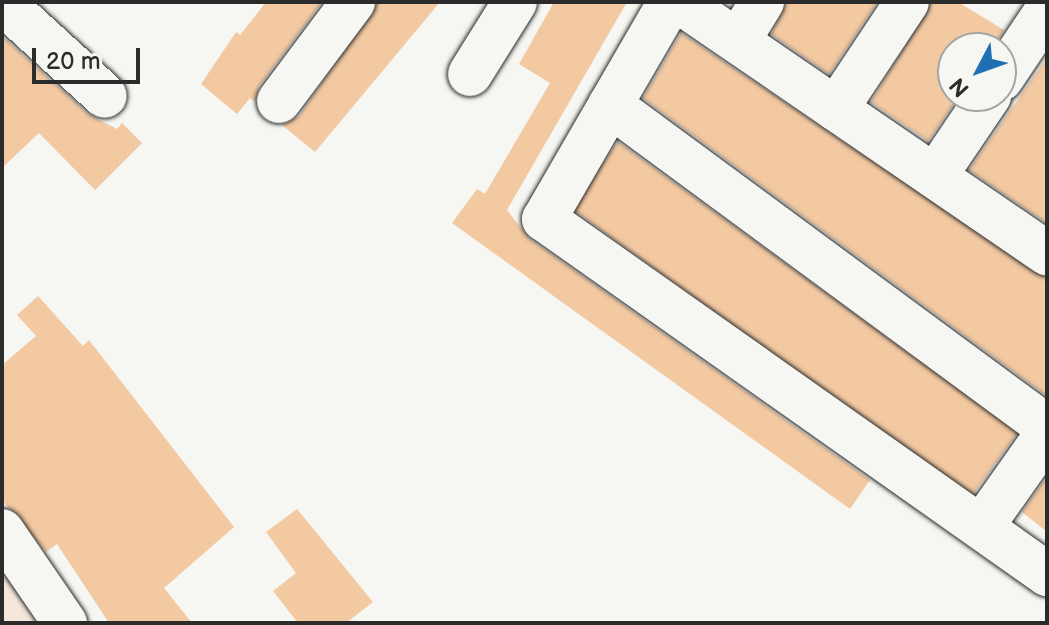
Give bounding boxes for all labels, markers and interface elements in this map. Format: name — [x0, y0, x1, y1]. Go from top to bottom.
scale bar — [36, 32, 144, 82]
north arrow — [937, 32, 1017, 112]
text: 20 m — [46, 47, 101, 76]
text: N — [944, 72, 976, 102]

